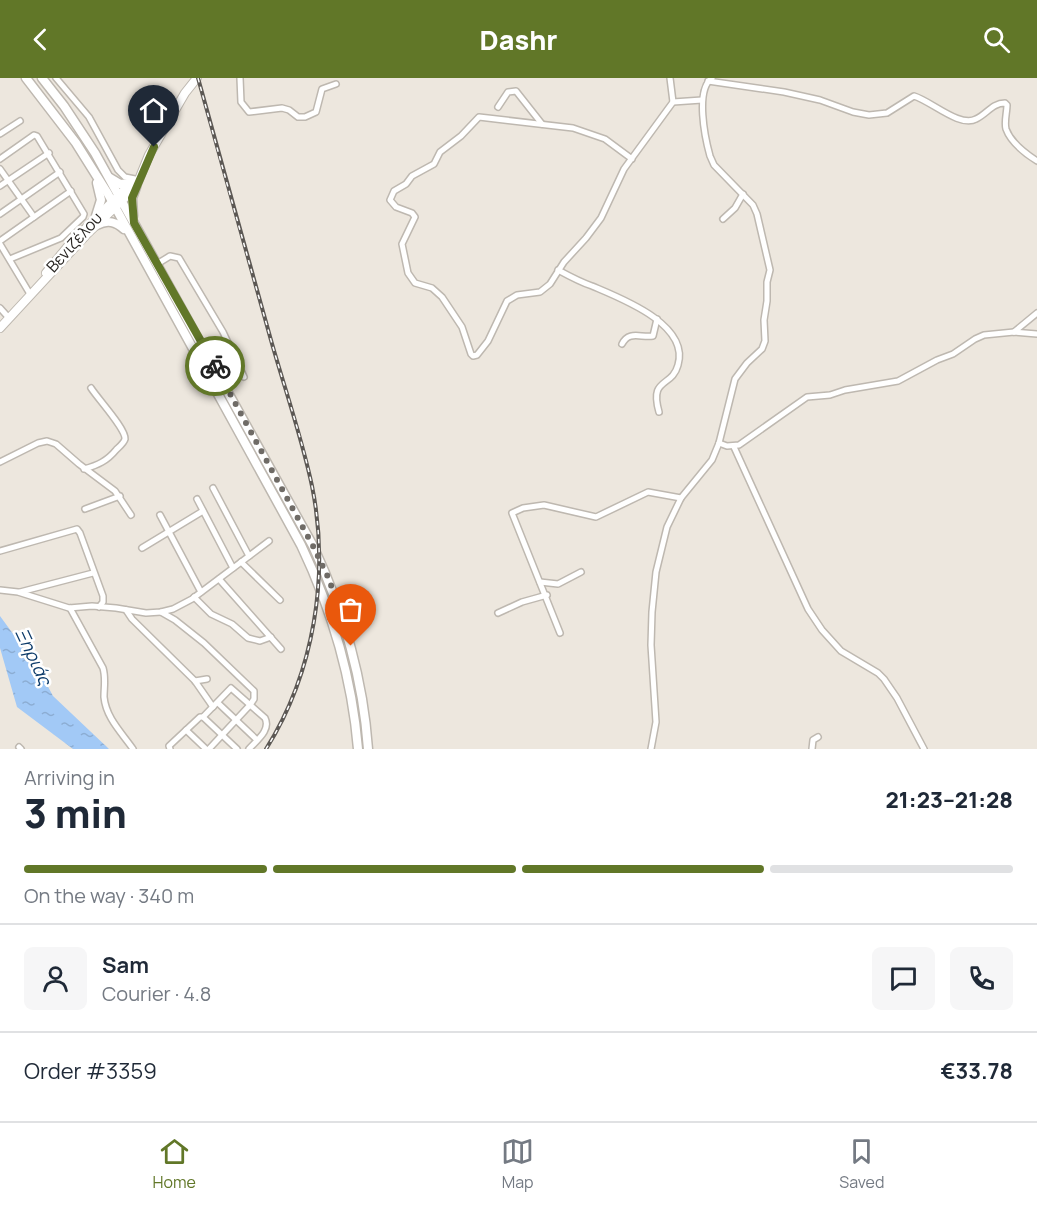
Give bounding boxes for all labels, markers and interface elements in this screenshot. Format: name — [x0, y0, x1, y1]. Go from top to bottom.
text: Dashr — [480, 21, 557, 58]
icon: back — [24, 23, 57, 56]
icon: search — [980, 23, 1013, 56]
pin — [128, 85, 179, 147]
icon: home — [137, 94, 170, 127]
street label: Βενιζέλου — [41, 207, 107, 277]
courier — [185, 336, 245, 396]
icon: bike — [199, 350, 232, 383]
pin — [325, 584, 376, 646]
icon: bag — [334, 593, 367, 626]
water label: Ξηριάς — [10, 623, 59, 690]
text: Arriving in — [24, 764, 115, 791]
text: 21:23–21:28 — [886, 785, 1013, 815]
text: 3 min — [24, 786, 127, 840]
text: On the way · 340 m — [24, 882, 194, 909]
button: person — [24, 947, 87, 1010]
button: chat — [872, 947, 935, 1010]
button: phone — [950, 947, 1013, 1010]
text: Sam — [102, 950, 149, 980]
text: Courier · 4.8 — [102, 980, 211, 1007]
text: Order #3359 — [24, 1056, 157, 1086]
text: €33.78 — [941, 1056, 1013, 1086]
tab: Home — [153, 1135, 196, 1193]
tab: Map — [501, 1135, 534, 1193]
tab: Saved — [839, 1135, 884, 1193]

